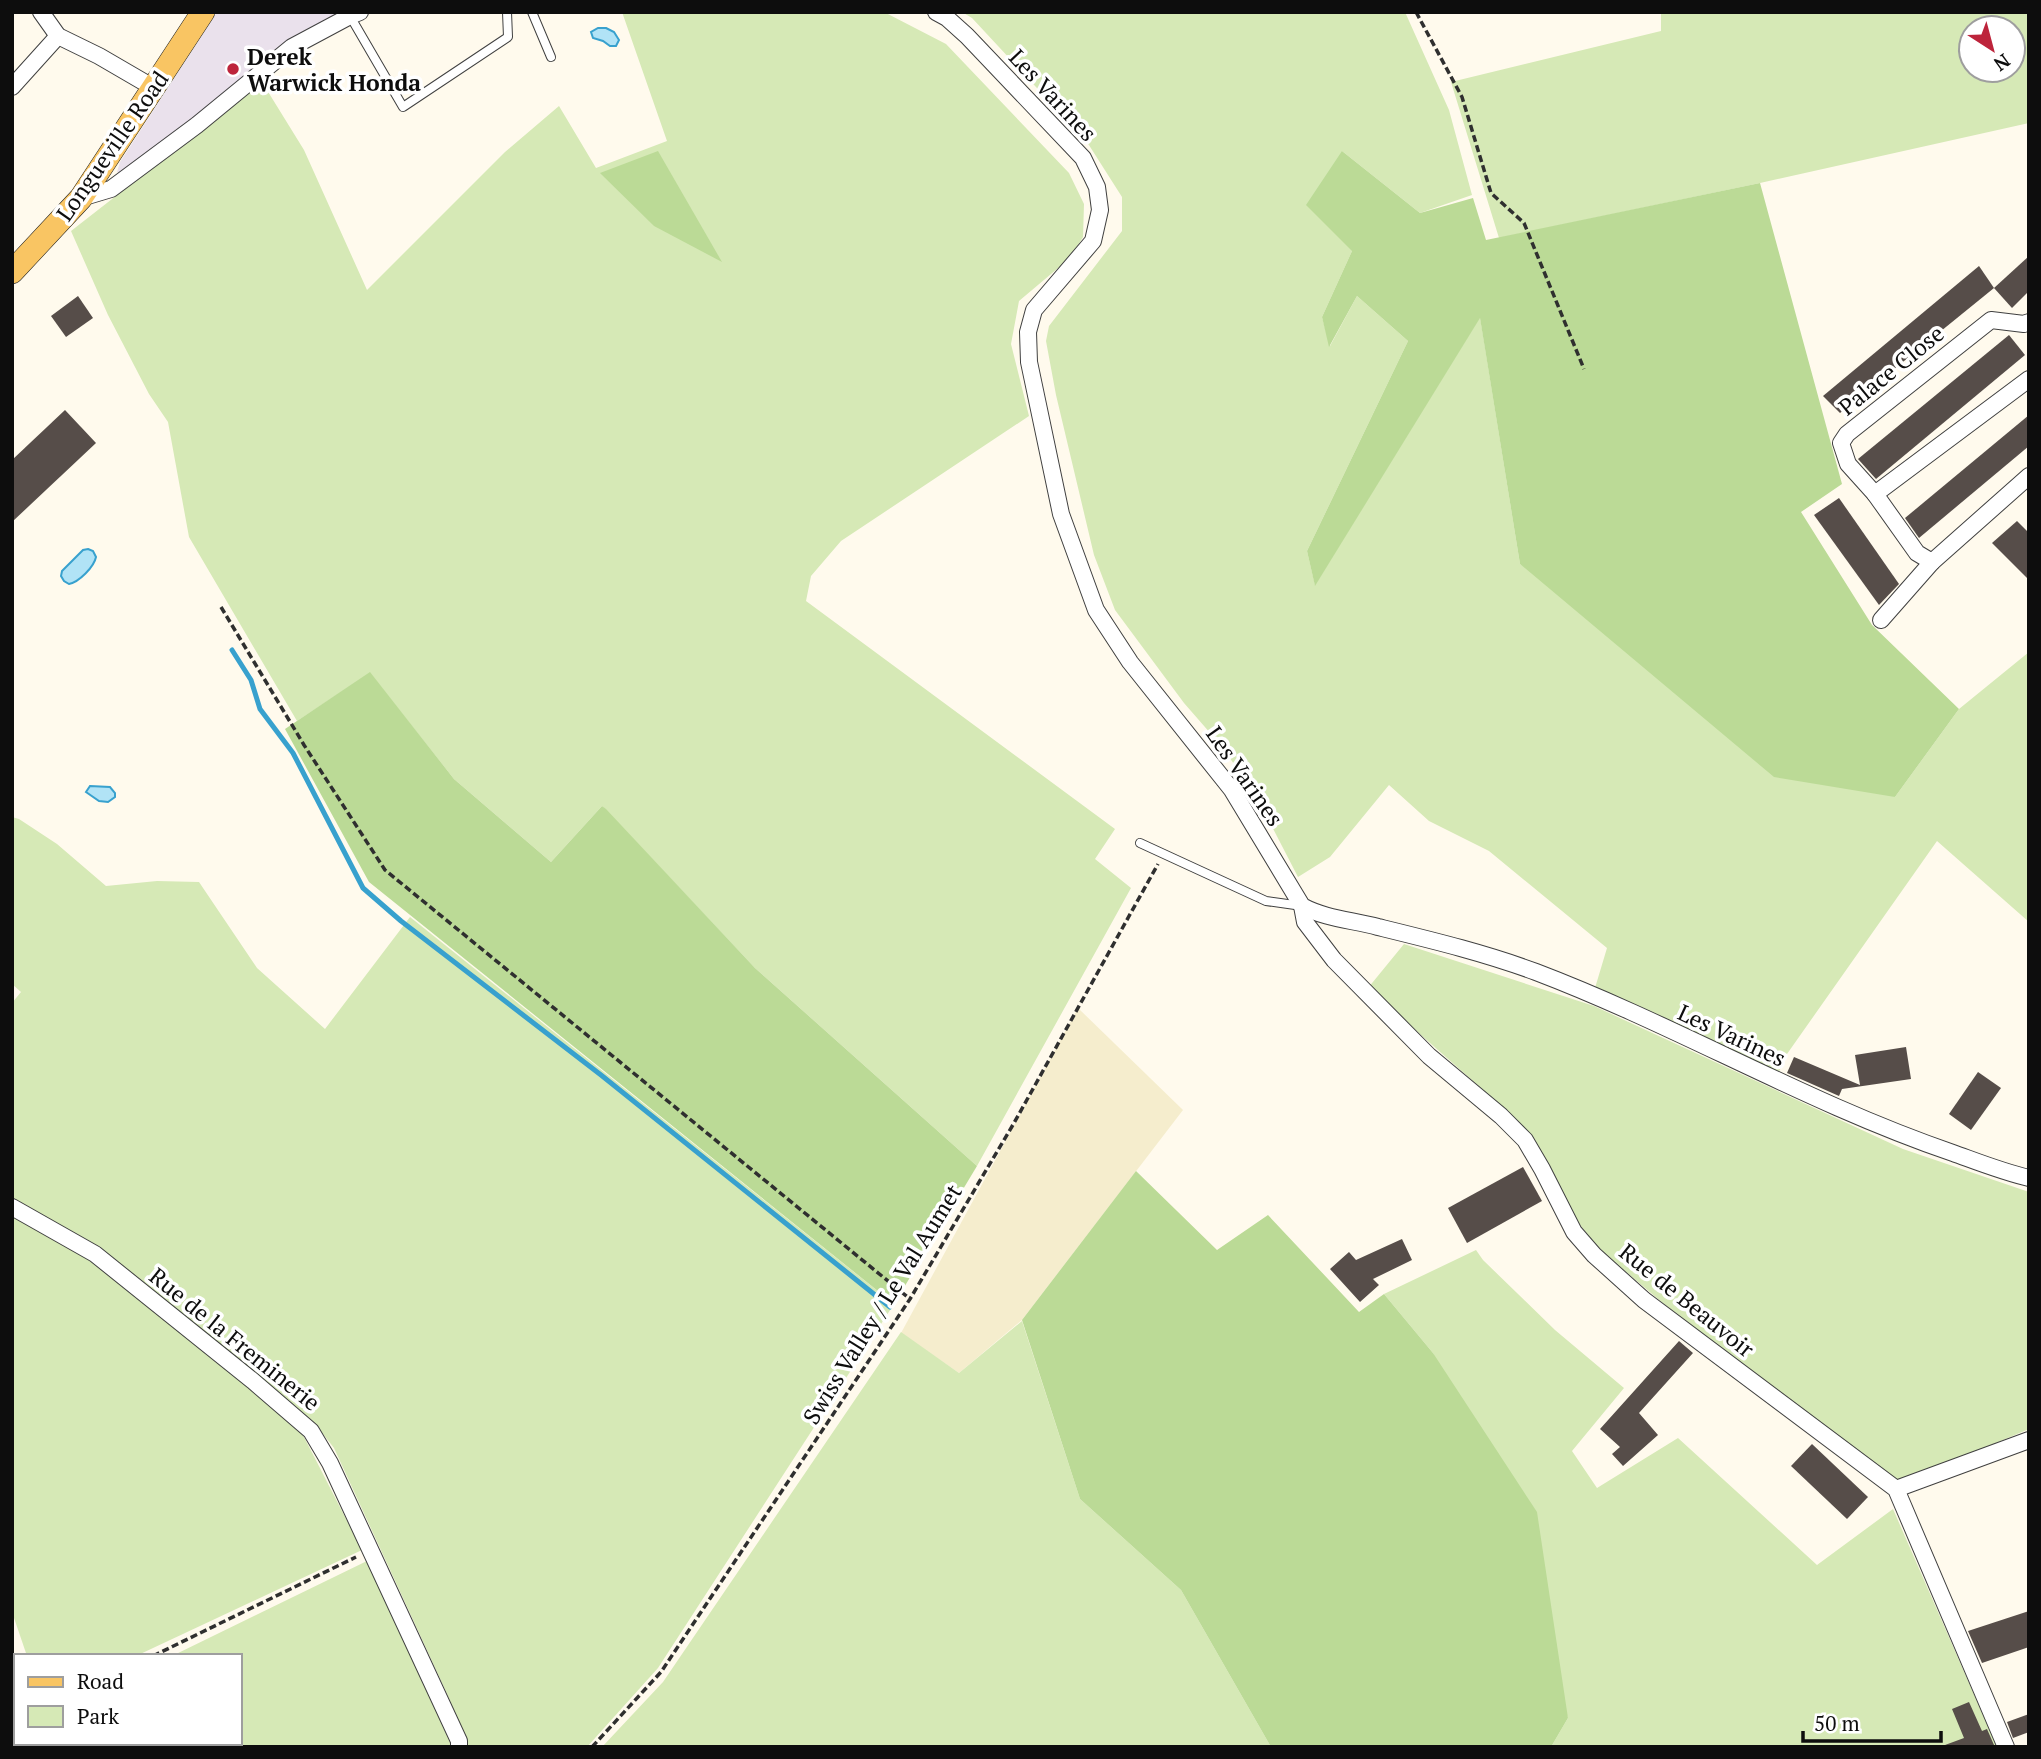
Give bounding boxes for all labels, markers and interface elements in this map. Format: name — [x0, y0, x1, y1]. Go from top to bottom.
north arrow — [1957, 14, 2027, 84]
place label: Derek Warwick Honda — [247, 41, 421, 98]
street label: Les Varines — [1002, 42, 1104, 148]
text: N — [1989, 49, 2015, 78]
marker: Derek Warwick Honda — [225, 61, 241, 77]
street label: Longueville Road — [49, 65, 175, 227]
street label: Palace Close — [1832, 318, 1950, 422]
street label: Les Varines — [1199, 720, 1291, 832]
street label: Les Varines — [1673, 997, 1791, 1073]
street label: Swiss Valley / Le Val Aumet — [795, 1178, 969, 1430]
street label: Rue de Beauvoir — [1613, 1236, 1761, 1364]
street label: Rue de la Freminerie — [143, 1260, 327, 1418]
legend — [14, 1654, 242, 1745]
text: Road — [77, 1667, 124, 1695]
scale bar — [1803, 1700, 1941, 1744]
text: Park — [77, 1702, 119, 1730]
text: 50 m — [1814, 1709, 1860, 1737]

